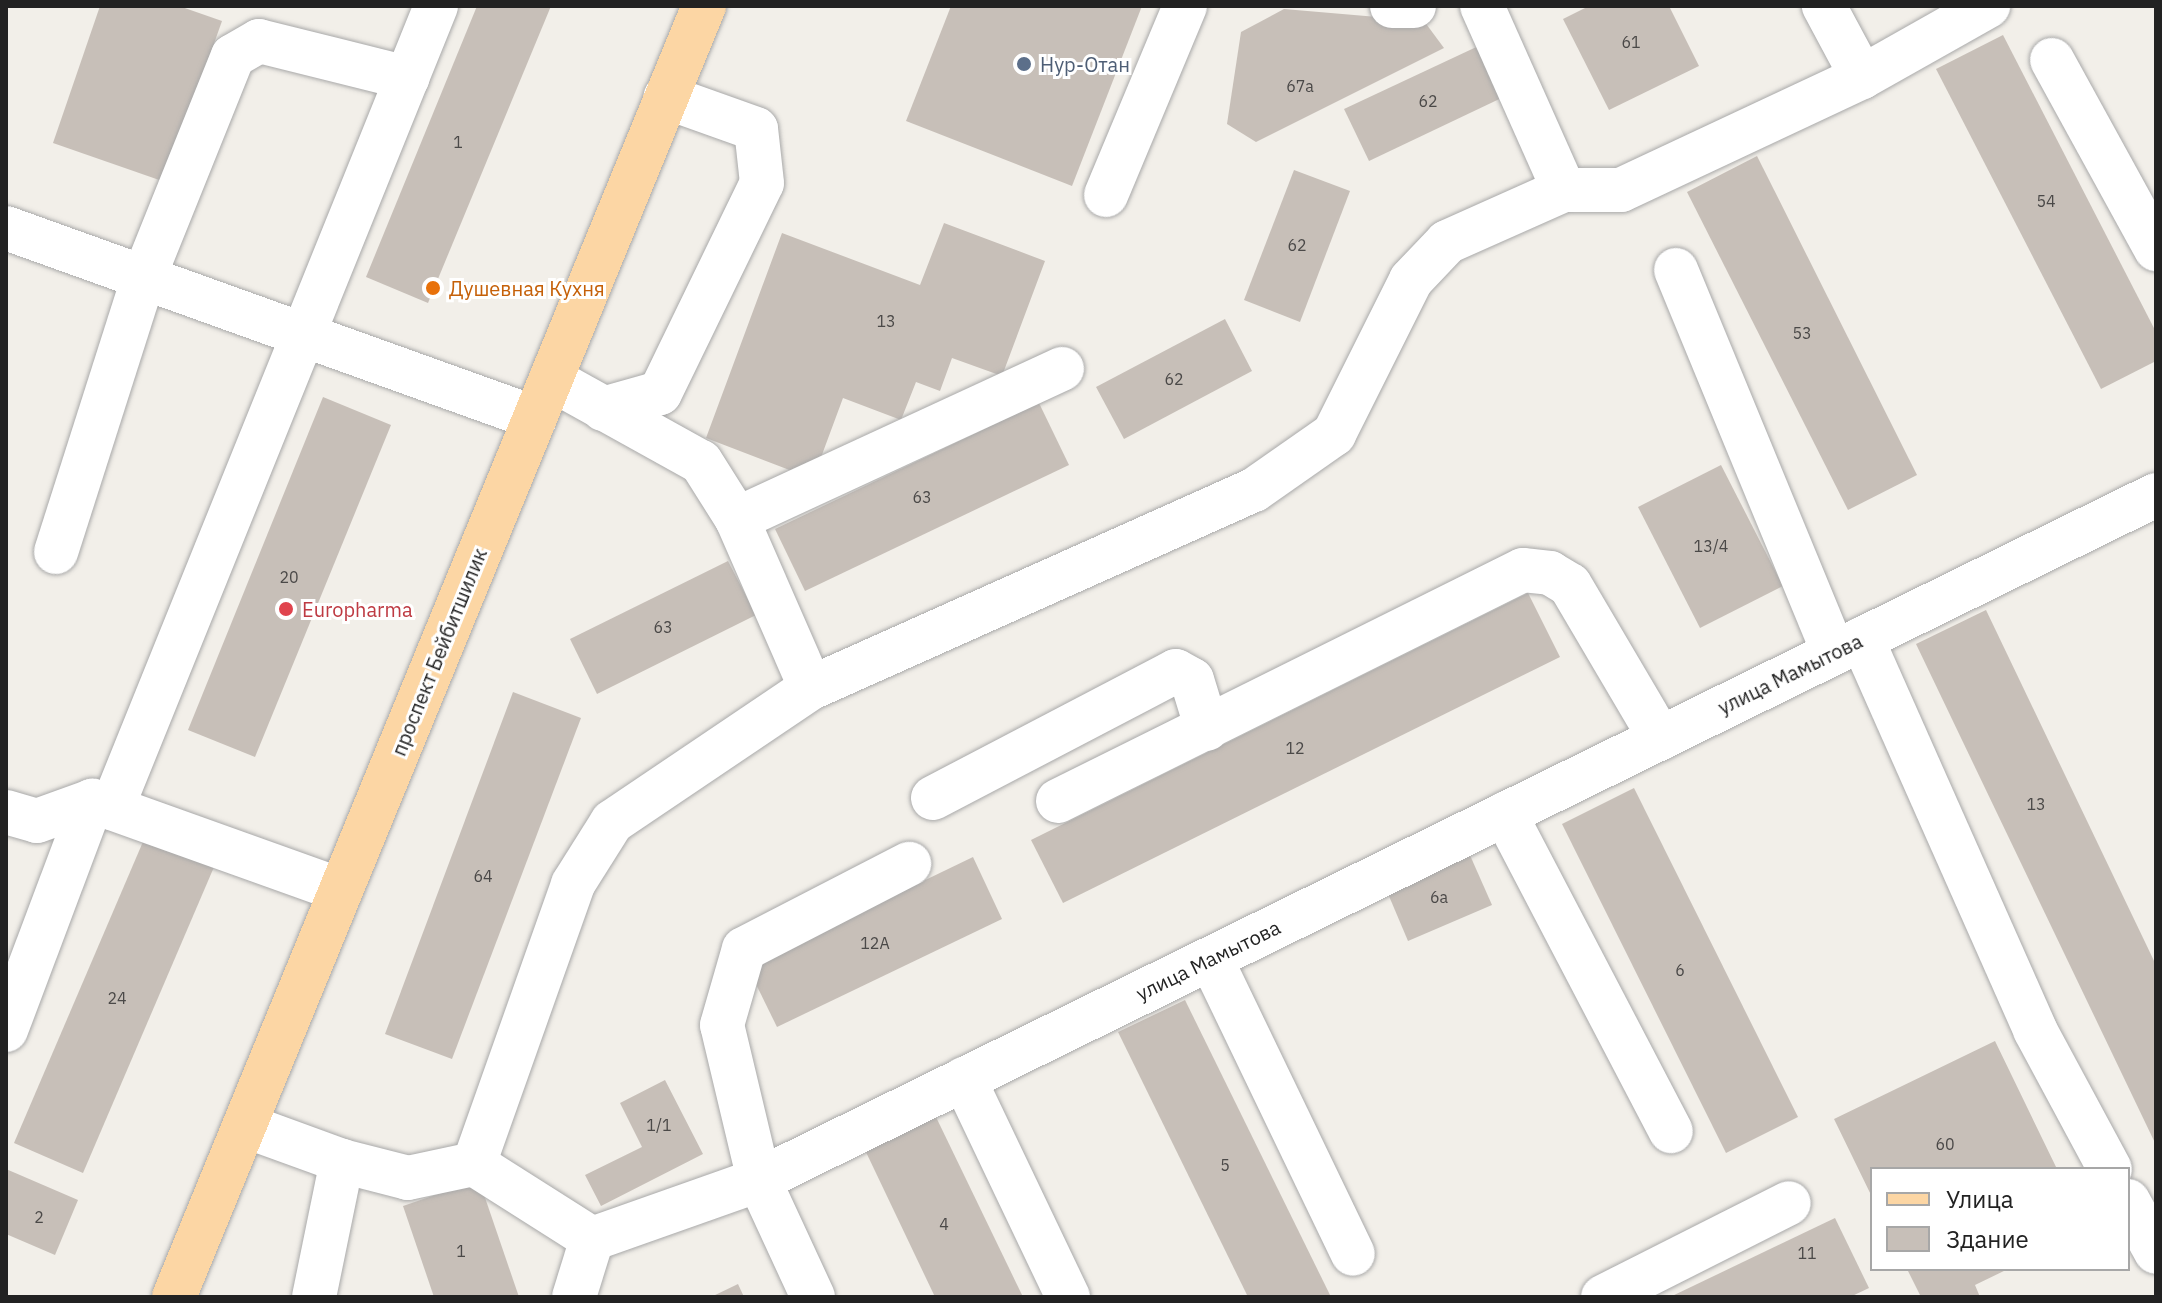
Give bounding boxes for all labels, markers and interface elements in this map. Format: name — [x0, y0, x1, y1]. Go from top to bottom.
house number: 61 — [1621, 32, 1641, 52]
place label: Нур-Отан — [1040, 52, 1130, 76]
marker: Нур-Отан — [1015, 55, 1033, 73]
house number: 67а — [1286, 76, 1314, 96]
house number: 62 — [1418, 91, 1438, 111]
house number: 1 — [453, 132, 463, 152]
house number: 54 — [2036, 191, 2056, 211]
house number: 62 — [1287, 235, 1307, 255]
place label: Душевная Кухня — [449, 276, 605, 300]
marker: Душевная Кухня — [424, 279, 442, 297]
house number: 13 — [876, 311, 896, 331]
house number: 53 — [1792, 323, 1812, 343]
house number: 62 — [1164, 369, 1184, 389]
house number: 63 — [912, 487, 932, 507]
house number: 13/4 — [1694, 536, 1728, 556]
street label: проспект Бейбитшилик — [386, 545, 492, 759]
house number: 20 — [279, 567, 299, 587]
place label: Europharma — [302, 597, 413, 621]
marker: Europharma — [277, 600, 295, 618]
house number: 63 — [653, 617, 673, 637]
street label: улица Мамытова — [1714, 629, 1866, 719]
house number: 12 — [1285, 738, 1305, 758]
house number: 13 — [2026, 794, 2046, 814]
house number: 64 — [473, 866, 493, 886]
house number: 6а — [1430, 887, 1448, 907]
street label: улица Мамытова — [1132, 915, 1284, 1005]
house number: 12А — [860, 933, 890, 953]
house number: 6 — [1675, 960, 1685, 980]
house number: 24 — [107, 988, 127, 1008]
house number: 1/1 — [646, 1115, 672, 1135]
house number: 60 — [1935, 1134, 1955, 1154]
house number: 5 — [1220, 1155, 1230, 1175]
legend — [1870, 1167, 2130, 1271]
text: Улица — [1946, 1183, 2014, 1215]
house number: 2 — [34, 1207, 44, 1227]
house number: 4 — [939, 1214, 949, 1234]
text: Здание — [1946, 1223, 2029, 1255]
house number: 1 — [456, 1241, 466, 1261]
house number: 11 — [1797, 1243, 1817, 1263]

